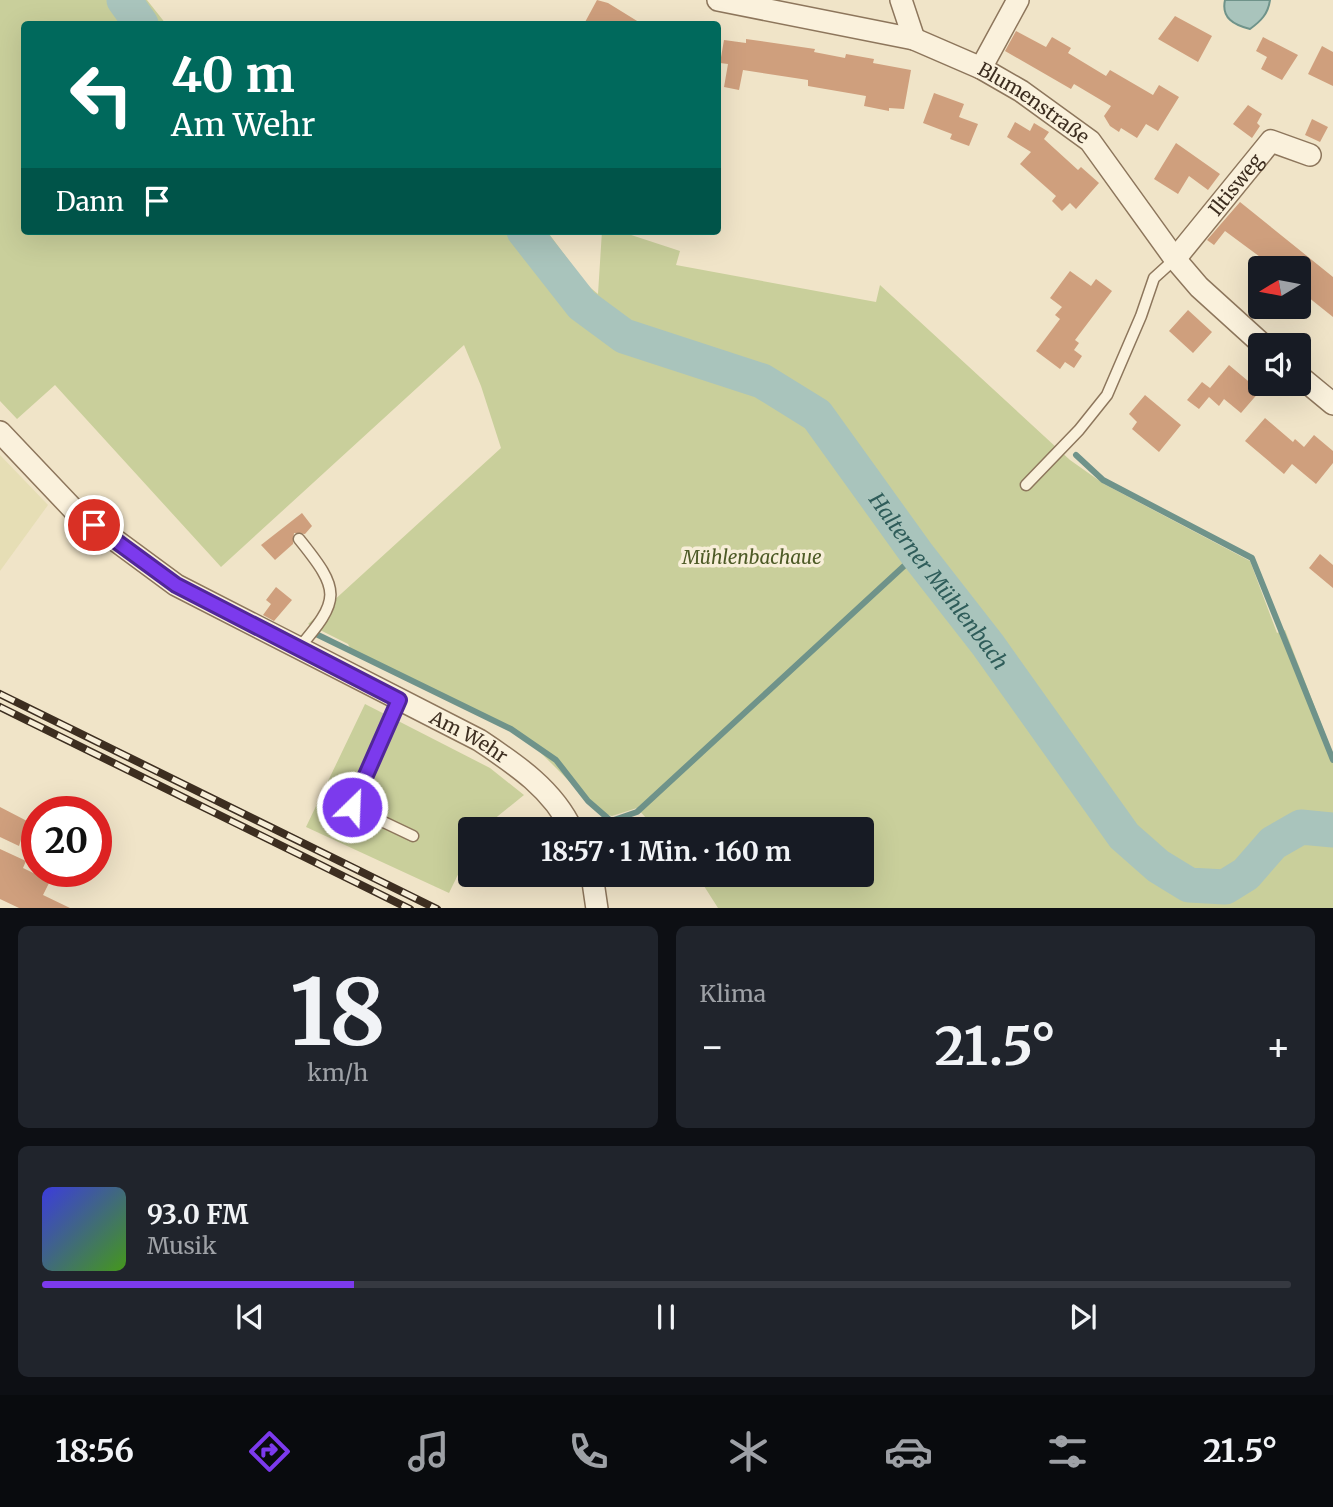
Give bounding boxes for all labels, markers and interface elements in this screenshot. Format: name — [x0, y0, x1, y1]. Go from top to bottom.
text: 40 m — [171, 44, 295, 105]
icon: left — [56, 49, 147, 140]
street label: Blumenstraße — [974, 57, 1094, 149]
text: Am Wehr — [171, 105, 315, 145]
street label: Iltisweg — [1203, 148, 1268, 220]
icon: arrive — [138, 182, 176, 220]
text: Dann — [56, 185, 124, 218]
north arrow — [1248, 256, 1311, 318]
map controls — [1248, 256, 1311, 396]
button: sound — [1248, 333, 1311, 396]
water label: Halterner Mühlenbach — [863, 486, 1015, 675]
pin — [64, 495, 124, 555]
icon: arrive — [75, 506, 113, 544]
park label: Mühlenbachaue — [681, 545, 822, 569]
street label: Am Wehr — [425, 705, 513, 768]
position arrow — [315, 770, 389, 844]
speed limit sign: 20 — [21, 796, 112, 887]
text: 18:57 · 1 Min. · 160 m — [541, 835, 791, 868]
text: 18 — [290, 955, 386, 1070]
text: Klima — [700, 979, 766, 1008]
text: 21.5° — [935, 1014, 1056, 1079]
text: − — [700, 1023, 725, 1070]
text: + — [1266, 1023, 1291, 1070]
text: km/h — [307, 1058, 368, 1087]
text: 93.0 FM — [147, 1198, 249, 1231]
text: Musik — [147, 1231, 217, 1260]
icon: previous — [231, 1298, 269, 1336]
icon: pause — [647, 1298, 685, 1336]
icon: next — [1064, 1298, 1102, 1336]
icon: directions — [245, 1427, 294, 1476]
icon: music — [404, 1427, 453, 1476]
icon: phone — [564, 1427, 613, 1476]
icon: climate — [724, 1427, 773, 1476]
icon: car — [884, 1427, 933, 1476]
icon: filters — [1043, 1427, 1092, 1476]
text: 18:56 — [55, 1431, 134, 1471]
text: 21.5° — [1203, 1431, 1278, 1471]

